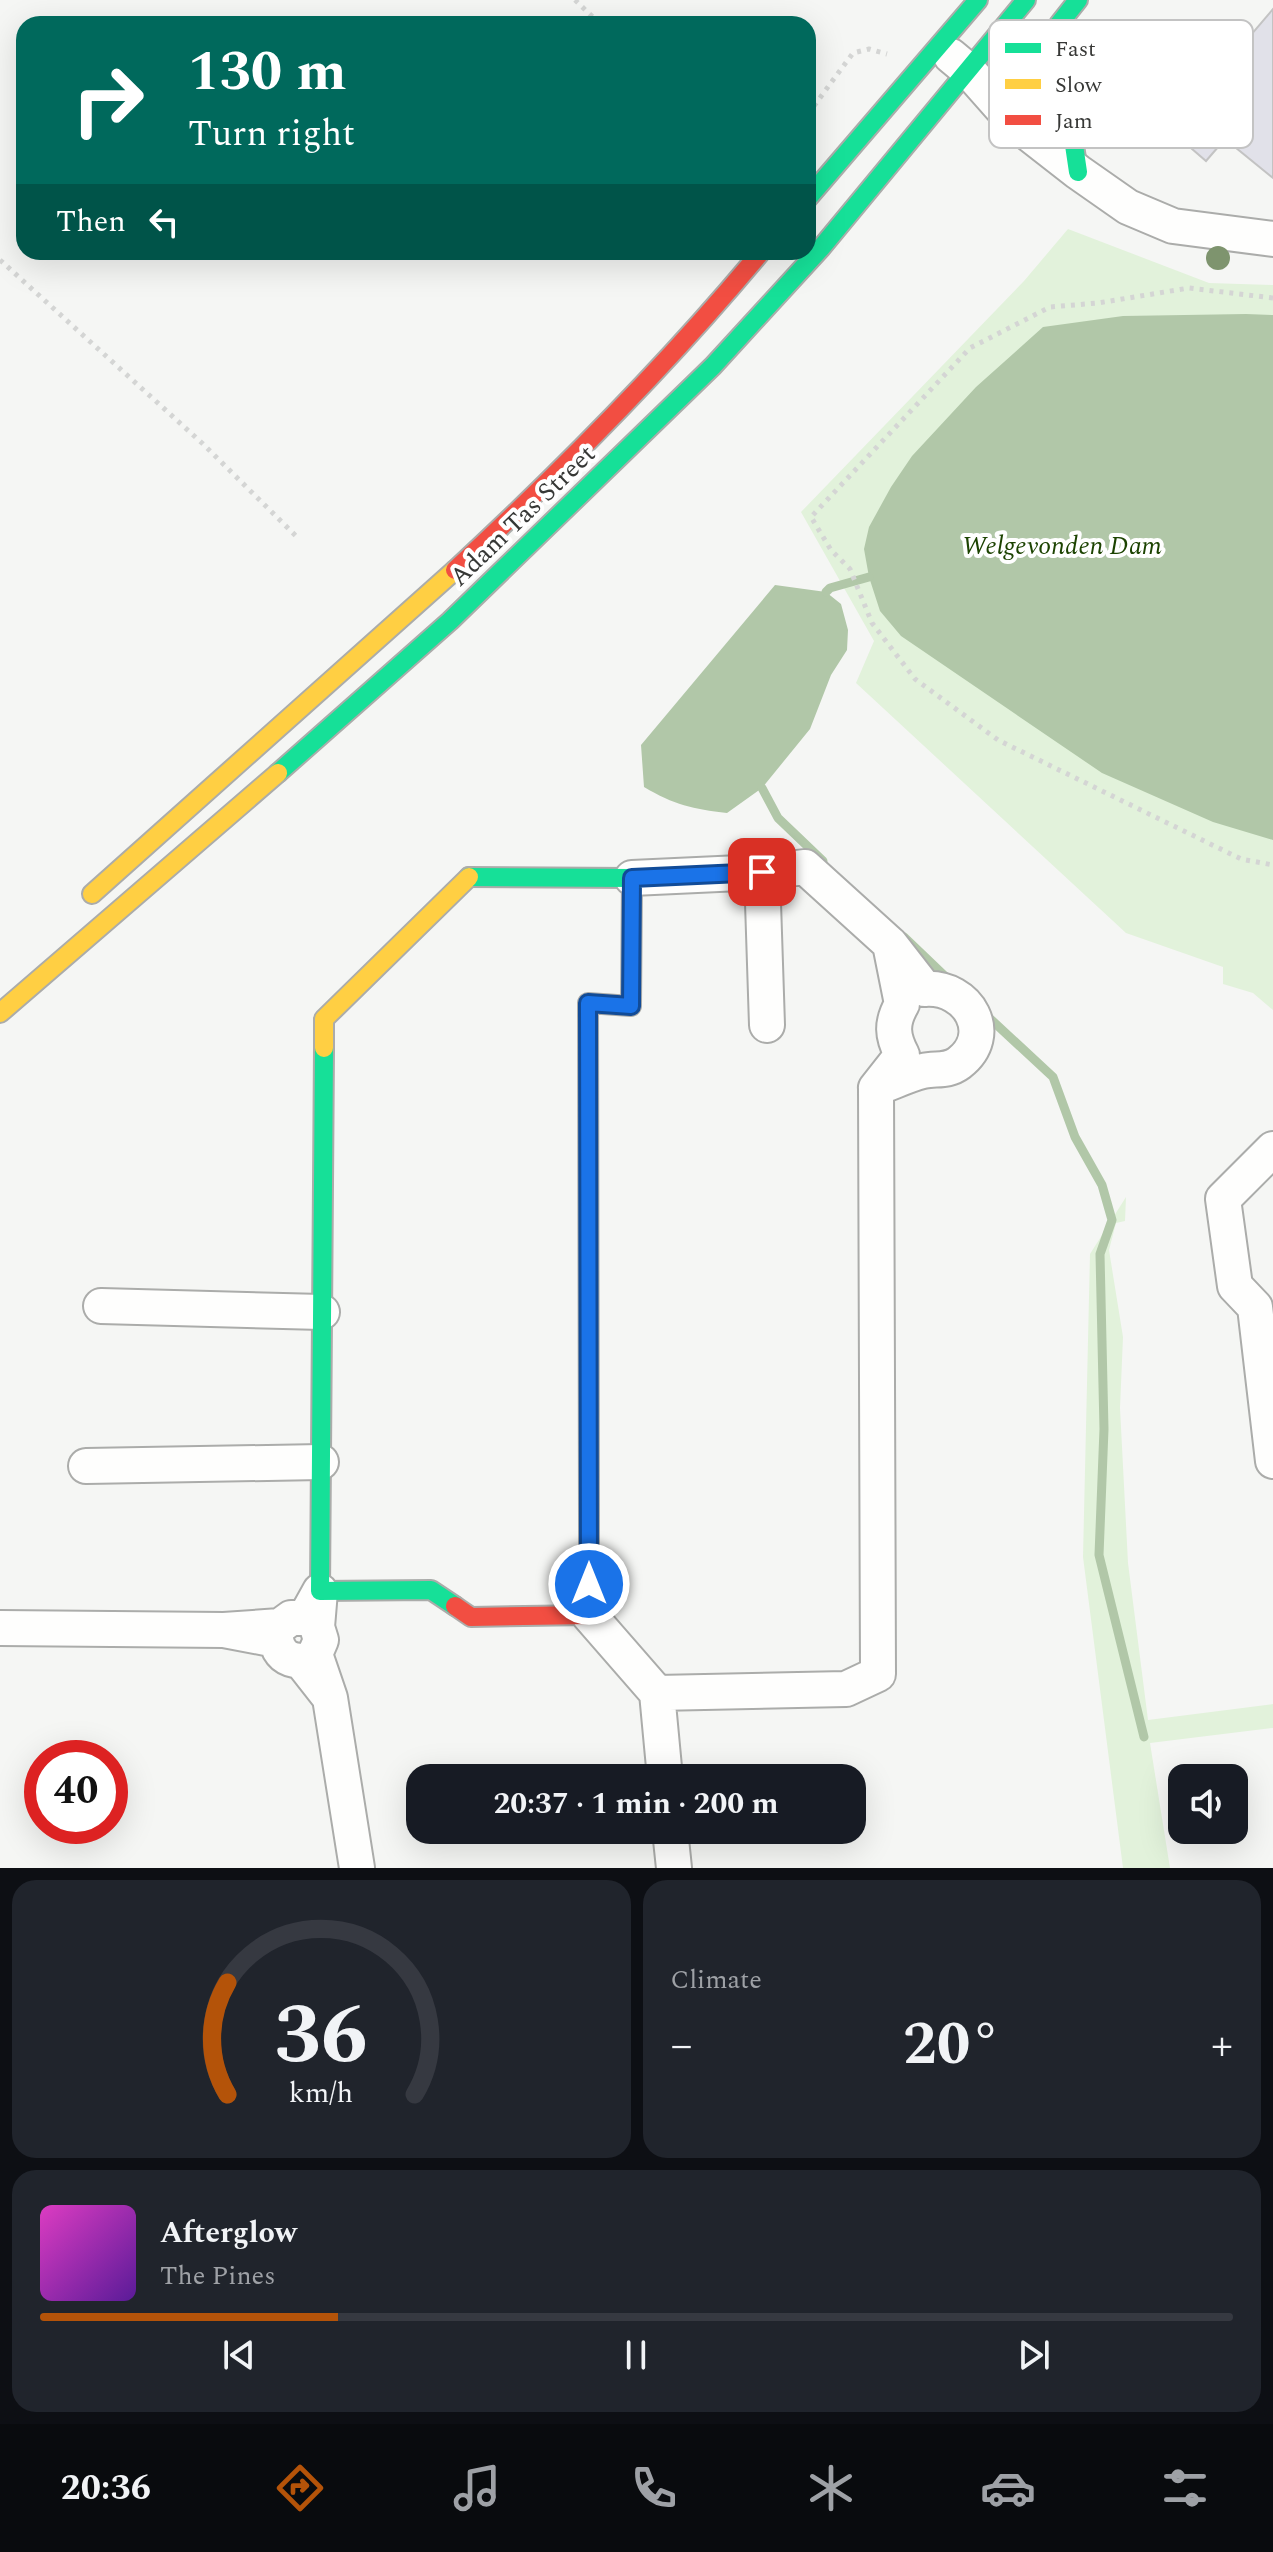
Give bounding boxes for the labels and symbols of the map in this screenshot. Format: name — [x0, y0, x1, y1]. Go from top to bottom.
legend — [989, 20, 1253, 148]
text: Fast — [1055, 33, 1096, 66]
text: Slow — [1055, 69, 1103, 102]
text: Jam — [1055, 105, 1093, 138]
street label: Adam Tas Street — [440, 435, 605, 596]
park label: Welgevonden Dam — [962, 526, 1162, 566]
pin — [728, 838, 796, 906]
position arrow — [547, 1542, 631, 1626]
speed limit sign: 40 — [24, 1740, 128, 1844]

